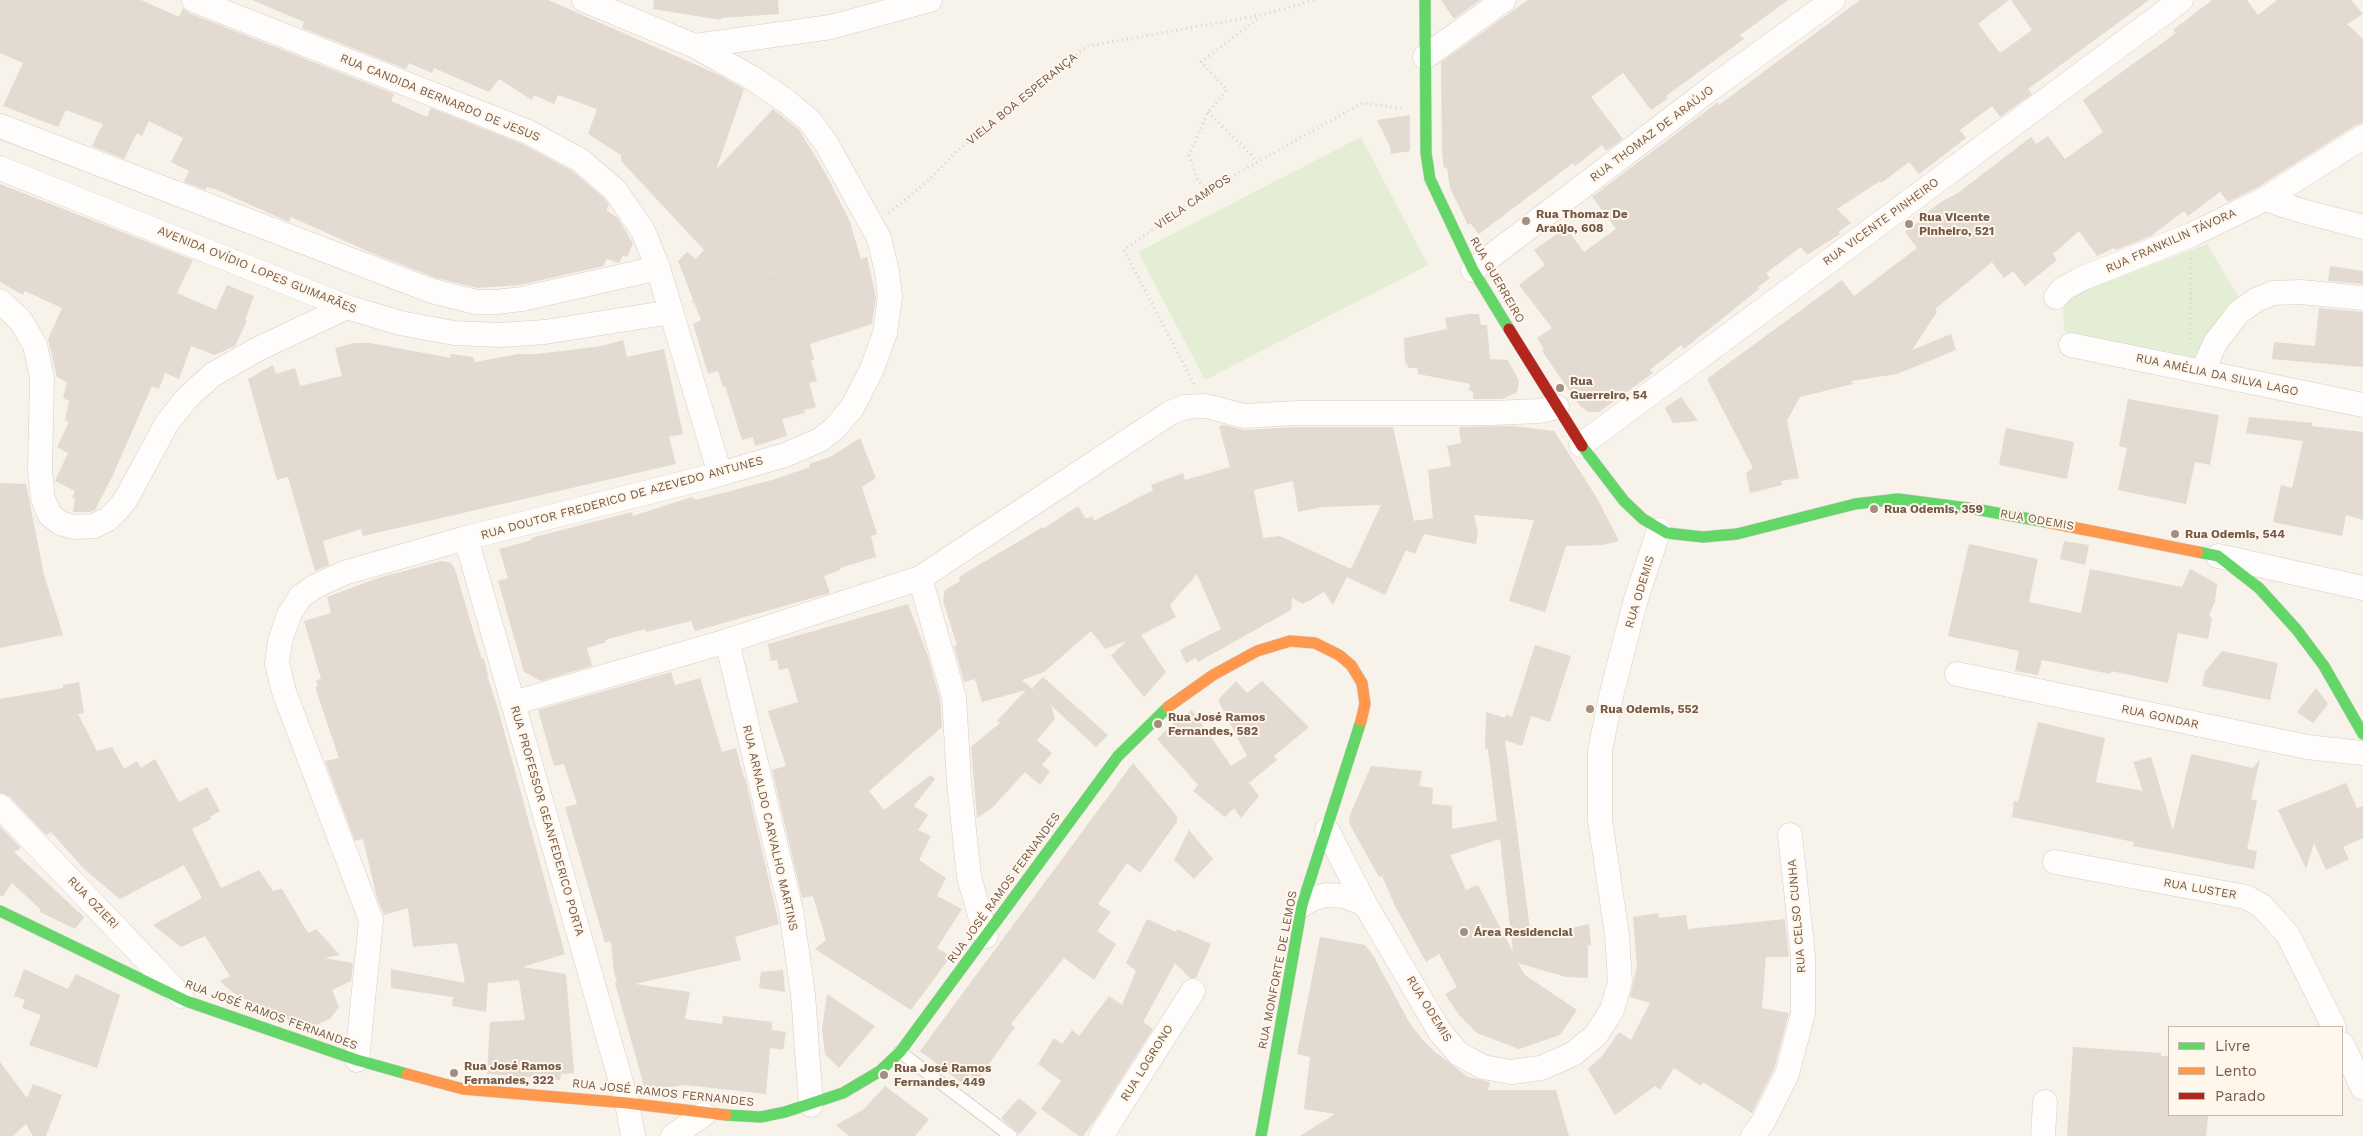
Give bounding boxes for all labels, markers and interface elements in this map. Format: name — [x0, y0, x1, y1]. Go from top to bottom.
street label: VIELA BOA ESPERANÇA — [964, 50, 1080, 148]
street label: RUA CANDIDA BERNARDO DE JESUS — [338, 51, 542, 145]
street label: RUA THOMAZ DE ARAÚJO — [1587, 83, 1717, 185]
street label: VIELA CAMPOS — [1152, 171, 1234, 233]
street label: RUA VICENTE PINHEIRO — [1820, 175, 1942, 269]
street label: RUA FRANKILIN TÁVORA — [2104, 206, 2238, 276]
place label: Rua Thomaz De Araújo, 608 — [1536, 207, 1628, 235]
place label: Rua Vicente Pinheiro, 521 — [1919, 210, 1994, 238]
marker: Rua Thomaz De Araújo, 608 — [1520, 215, 1532, 227]
marker: Rua Vicente Pinheiro, 521 — [1903, 218, 1915, 230]
street label: AVENIDA OVÍDIO LOPES GUIMARÃES — [155, 223, 359, 317]
street label: RUA GUERREIRO — [1466, 234, 1528, 326]
street label: RUA AMÉLIA DA SILVA LAGO — [2134, 351, 2300, 399]
place label: Rua Guerreiro, 54 — [1570, 374, 1647, 402]
marker: Rua Guerreiro, 54 — [1554, 382, 1566, 394]
street label: RUA DOUTOR FREDERICO DE AZEVEDO ANTUNES — [479, 453, 765, 543]
place label: Rua Odemis, 359 — [1884, 502, 1983, 516]
marker: Rua Odemis, 359 — [1868, 503, 1880, 515]
street label: RUA ODEMIS — [1999, 506, 2075, 534]
place label: Rua Odemis, 544 — [2185, 527, 2285, 541]
marker: Rua Odemis, 544 — [2169, 528, 2181, 540]
street label: RUA ODEMIS — [1622, 554, 1658, 630]
place label: Rua Odemis, 552 — [1600, 702, 1699, 716]
street label: RUA GONDAR — [2120, 702, 2200, 732]
marker: Rua Odemis, 552 — [1584, 703, 1596, 715]
street label: RUA PROFESSOR GEANFEDERICO PORTA — [507, 704, 587, 938]
place label: Rua José Ramos Fernandes, 582 — [1168, 710, 1265, 738]
marker: Rua José Ramos Fernandes, 582 — [1152, 718, 1164, 730]
street label: RUA ARNALDO CARVALHO MARTINS — [739, 724, 801, 932]
street label: RUA JOSÉ RAMOS FERNANDES — [944, 810, 1064, 966]
street label: RUA CELSO CUNHA — [1785, 858, 1809, 974]
street label: RUA OZIERI — [64, 874, 122, 932]
street label: RUA LUSTER — [2162, 875, 2238, 903]
street label: RUA MONFORTE DE LEMOS — [1256, 889, 1300, 1051]
place label: Área Residencial — [1474, 925, 1573, 939]
marker: Área Residencial — [1458, 926, 1470, 938]
street label: RUA ODEMIS — [1403, 973, 1455, 1045]
street label: RUA JOSÉ RAMOS FERNANDES — [183, 977, 359, 1053]
street label: RUA LOGRONO — [1118, 1022, 1176, 1104]
legend — [2168, 1026, 2343, 1116]
text: Livre — [2215, 1037, 2250, 1055]
place label: Rua José Ramos Fernandes, 322 — [464, 1059, 561, 1087]
place label: Rua José Ramos Fernandes, 449 — [894, 1061, 991, 1089]
text: Lento — [2215, 1062, 2257, 1080]
marker: Rua José Ramos Fernandes, 322 — [448, 1067, 460, 1079]
marker: Rua José Ramos Fernandes, 449 — [878, 1069, 890, 1081]
street label: RUA JOSÉ RAMOS FERNANDES — [571, 1076, 755, 1110]
text: Parado — [2215, 1087, 2265, 1105]

